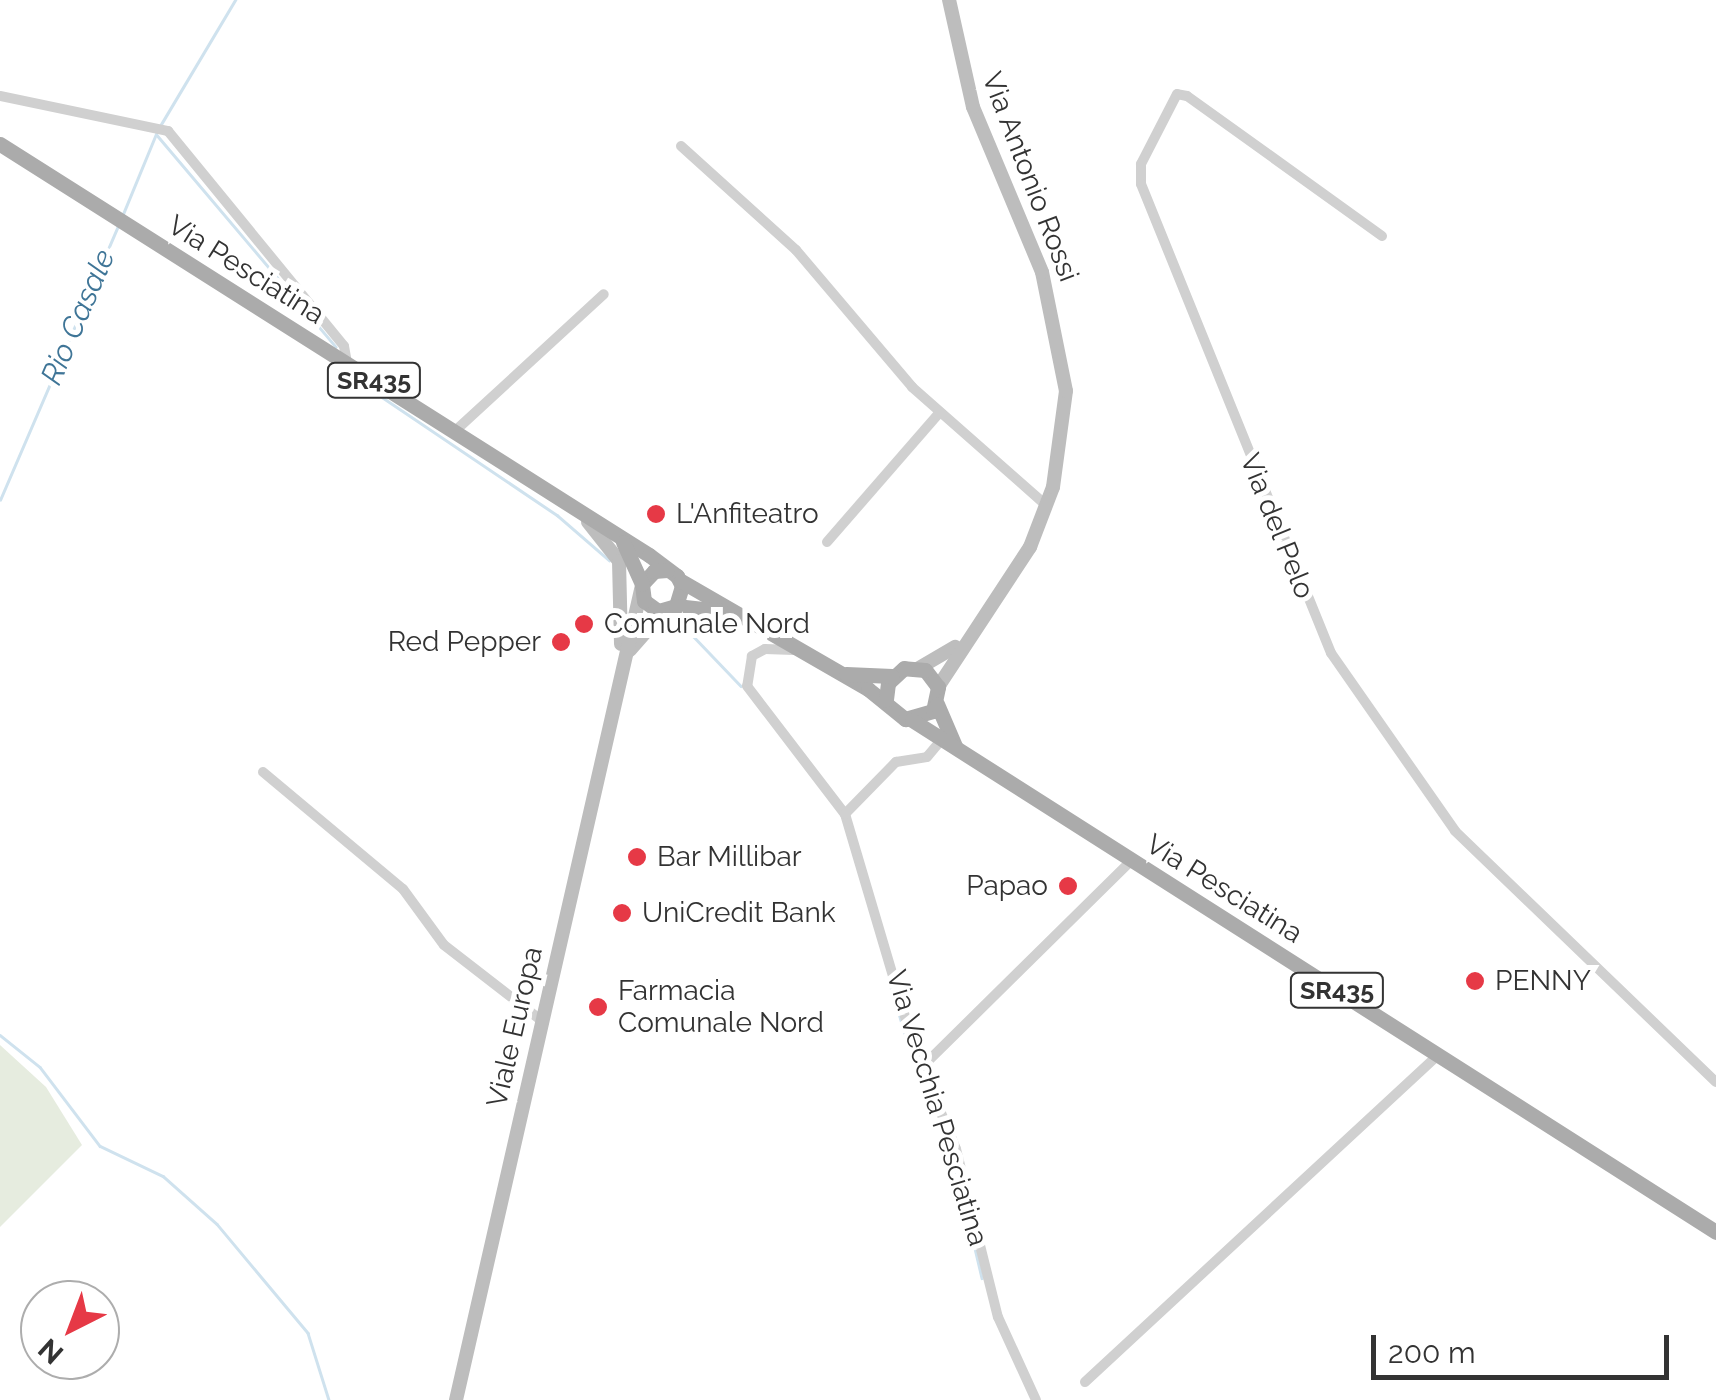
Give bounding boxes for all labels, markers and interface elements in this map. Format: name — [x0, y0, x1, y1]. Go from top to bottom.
street label: Via Antonio Rossi — [974, 67, 1086, 287]
street label: Via Pesciatina — [161, 209, 331, 331]
water label: Rio Casale — [33, 244, 123, 390]
road number: SR435 — [326, 360, 422, 400]
street label: Via del Pelo — [1233, 448, 1321, 604]
place label: L'Anfiteatro — [676, 497, 819, 531]
marker: L'Anfiteatro — [645, 503, 667, 525]
place label: Comunale Nord — [604, 607, 810, 641]
marker: Comunale Nord — [573, 613, 595, 635]
place label: Red Pepper — [388, 625, 541, 659]
marker: Red Pepper — [550, 631, 572, 653]
street label: Via Pesciatina — [1139, 828, 1309, 950]
place label: Bar Millibar — [657, 840, 802, 874]
marker: Bar Millibar — [626, 846, 648, 868]
place label: Papao — [966, 869, 1048, 903]
marker: Papao — [1057, 875, 1079, 897]
place label: UniCredit Bank — [642, 896, 836, 930]
marker: UniCredit Bank — [611, 902, 633, 924]
street label: Viale Europa — [480, 944, 550, 1110]
place label: PENNY — [1495, 964, 1591, 998]
street label: Via Vecchia Pesciatina — [879, 966, 995, 1250]
road number: SR435 — [1290, 970, 1384, 1010]
marker: PENNY — [1464, 970, 1486, 992]
place label: Farmacia Comunale Nord — [618, 974, 824, 1040]
marker: Farmacia Comunale Nord — [587, 996, 609, 1018]
north arrow — [20, 1280, 120, 1380]
scale bar — [1376, 1315, 1674, 1377]
text: N — [32, 1332, 70, 1371]
text: 200 m — [1388, 1335, 1476, 1370]

